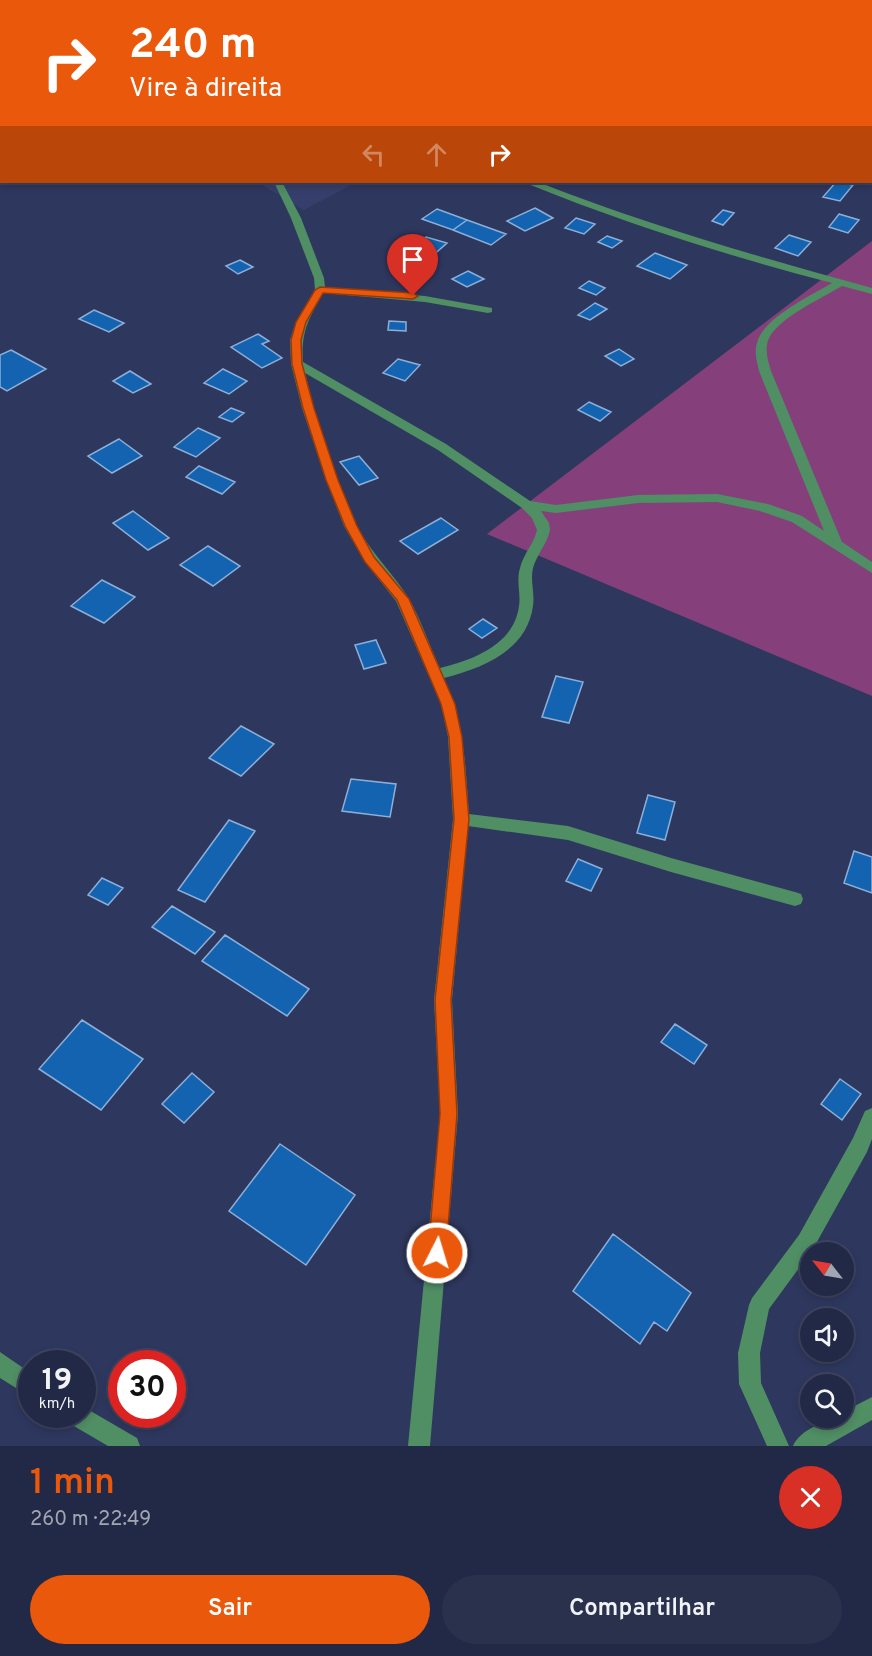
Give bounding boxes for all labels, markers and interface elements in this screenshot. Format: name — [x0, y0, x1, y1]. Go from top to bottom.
text: 240 m — [129, 20, 257, 73]
icon: right — [30, 24, 108, 102]
text: Vire à direita — [129, 72, 282, 106]
icon: left — [357, 138, 390, 171]
icon: ahead — [420, 138, 453, 171]
icon: right — [483, 138, 516, 171]
pin — [387, 234, 438, 296]
icon: arrive — [396, 243, 429, 276]
position arrow — [405, 1221, 469, 1285]
north arrow — [800, 1242, 854, 1296]
map controls — [800, 1242, 854, 1428]
button: sound — [800, 1308, 854, 1362]
speed limit sign: 30 — [108, 1350, 186, 1428]
text: 19 — [42, 1363, 72, 1400]
button: search — [800, 1374, 854, 1428]
text: km/h — [39, 1395, 75, 1414]
text: 1 min — [30, 1461, 115, 1507]
button: close — [779, 1466, 842, 1529]
text: 260 m · 22:49 — [30, 1507, 151, 1533]
button: Sair — [30, 1575, 430, 1644]
button: Compartilhar — [442, 1575, 842, 1644]

